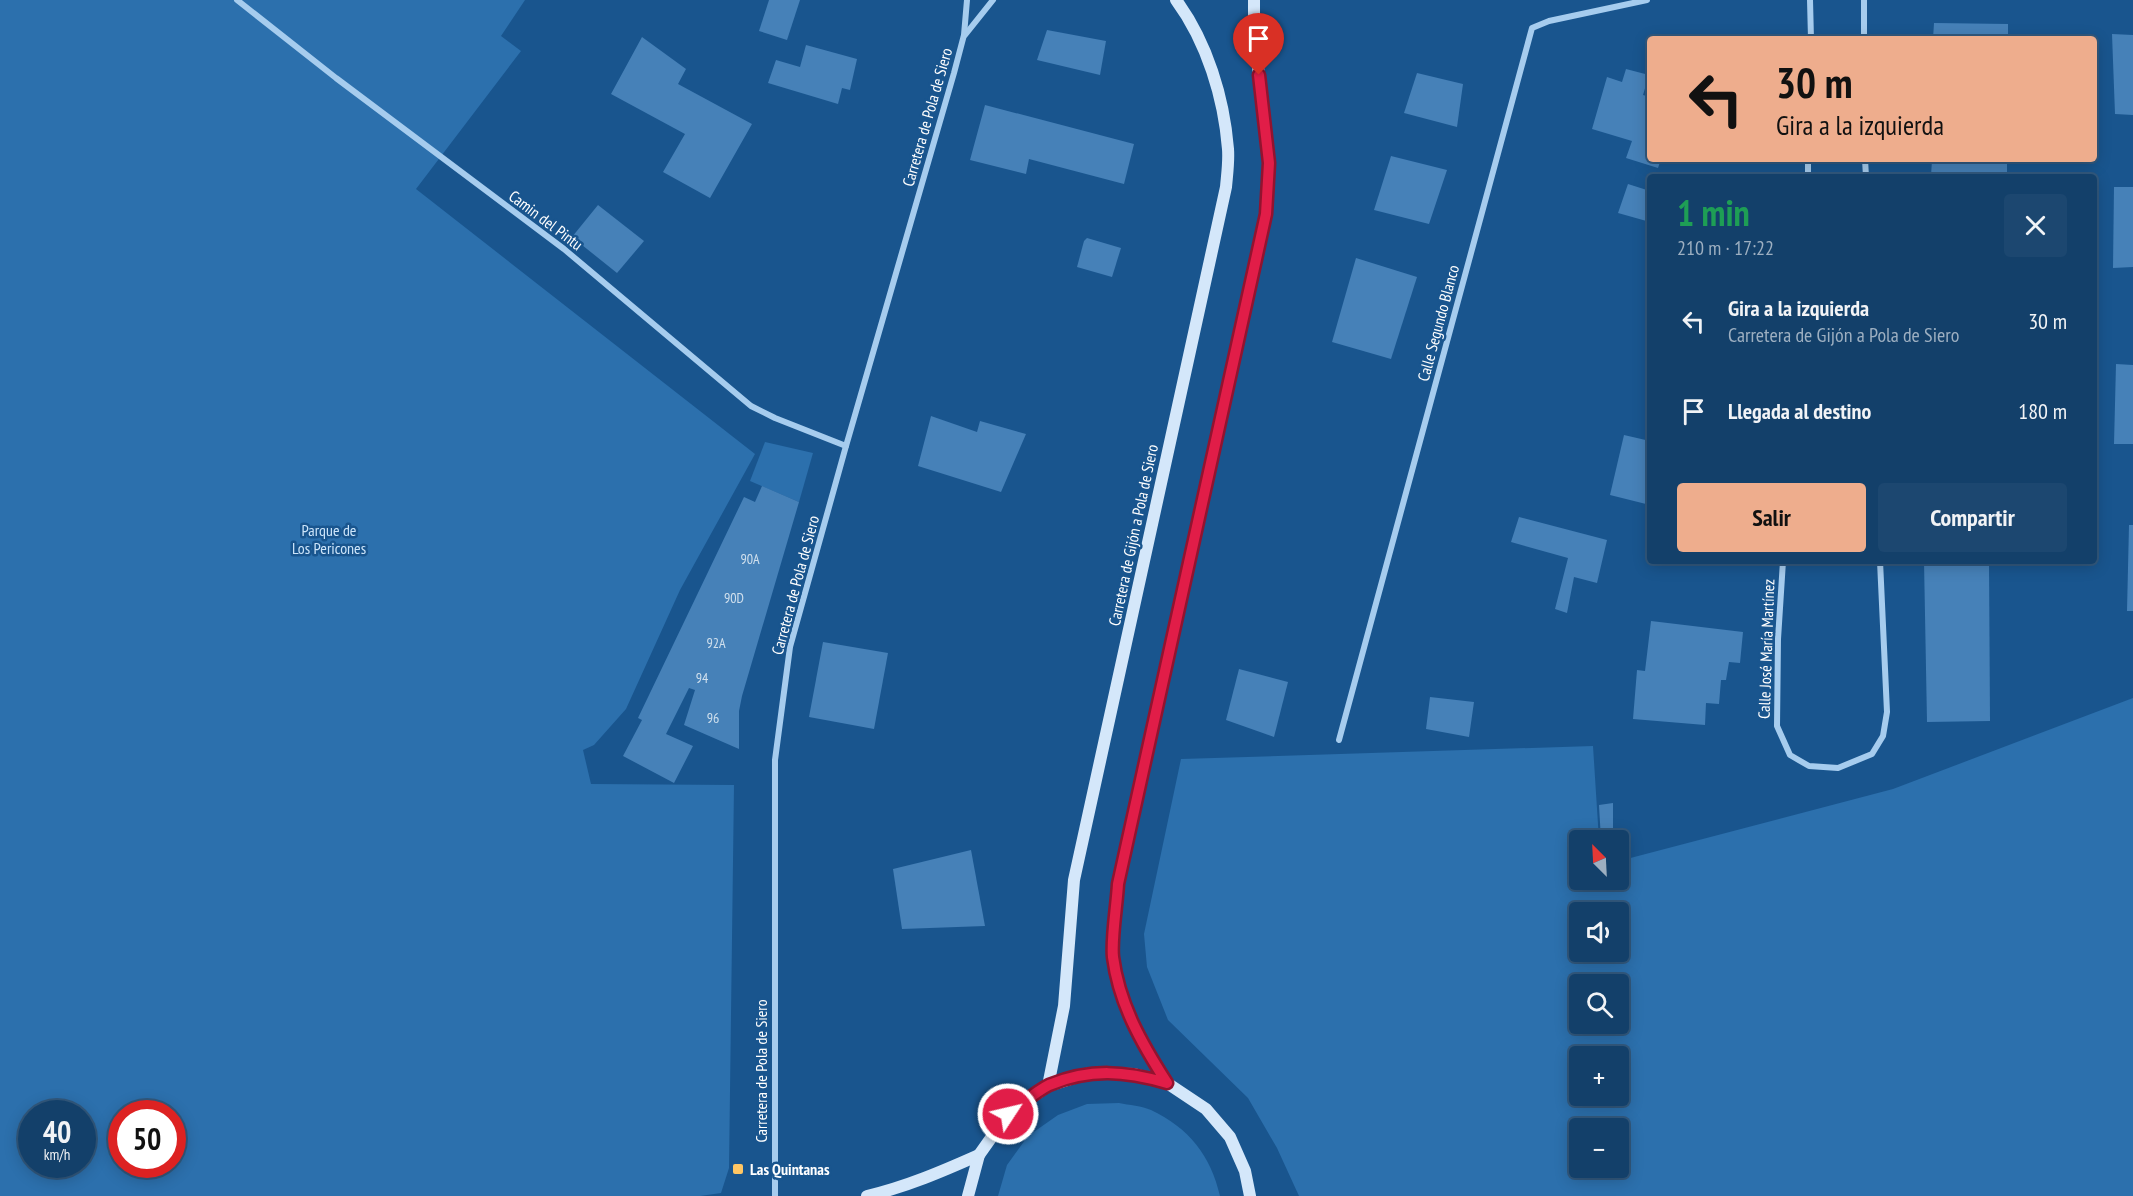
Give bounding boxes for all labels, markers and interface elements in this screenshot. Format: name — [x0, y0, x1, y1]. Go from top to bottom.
pin — [1233, 13, 1284, 75]
icon: arrive — [1242, 22, 1275, 55]
street label: Carretera de Pola de Siero — [898, 45, 956, 189]
text: 30 m — [1776, 55, 1853, 110]
icon: left — [1677, 60, 1755, 138]
text: Gira a la izquierda — [1776, 108, 1944, 142]
street label: Camin del Pintu — [505, 186, 587, 254]
text: 1 min — [1677, 189, 1750, 236]
button: close — [2004, 194, 2067, 257]
text: 210 m · 17:22 — [1677, 235, 1774, 261]
street label: Calle Segundo Blanco — [1413, 263, 1463, 383]
text: Gira a la izquierda — [1728, 294, 1869, 322]
icon: left — [1677, 305, 1710, 338]
text: 30 m — [2028, 307, 2067, 335]
text: Carretera de Gijón a Pola de Siero — [1728, 322, 1959, 348]
icon: arrive — [1677, 395, 1710, 428]
text: Llegada al destino — [1728, 397, 1871, 425]
text: 180 m — [2018, 397, 2067, 425]
street label: Carretera de Gijón a Pola de Siero — [1104, 442, 1162, 628]
button: Salir — [1677, 483, 1866, 552]
button: Compartir — [1878, 483, 2067, 552]
street label: Carretera de Pola de Siero — [767, 513, 823, 657]
park label: Parque de Los Pericones — [292, 520, 366, 558]
house number: 90A — [740, 550, 760, 568]
street label: Calle José María Martínez — [1754, 579, 1778, 719]
house number: 90D — [724, 589, 744, 607]
house number: 92A — [706, 634, 726, 652]
house number: 94 — [696, 669, 709, 687]
house number: 96 — [707, 709, 719, 727]
north arrow — [1569, 830, 1629, 890]
map controls — [1569, 830, 1629, 1178]
button: sound — [1569, 902, 1629, 962]
button: search — [1569, 974, 1629, 1034]
street label: Carretera de Pola de Siero — [751, 999, 771, 1143]
button: + — [1569, 1046, 1629, 1106]
position arrow — [976, 1082, 1040, 1146]
speed limit sign: 50 — [108, 1100, 186, 1178]
text: 40 — [43, 1112, 71, 1151]
button: − — [1569, 1118, 1629, 1178]
text: km/h — [44, 1145, 70, 1164]
place label: Las Quintanas — [750, 1159, 830, 1179]
marker: Las Quintanas — [731, 1162, 745, 1176]

